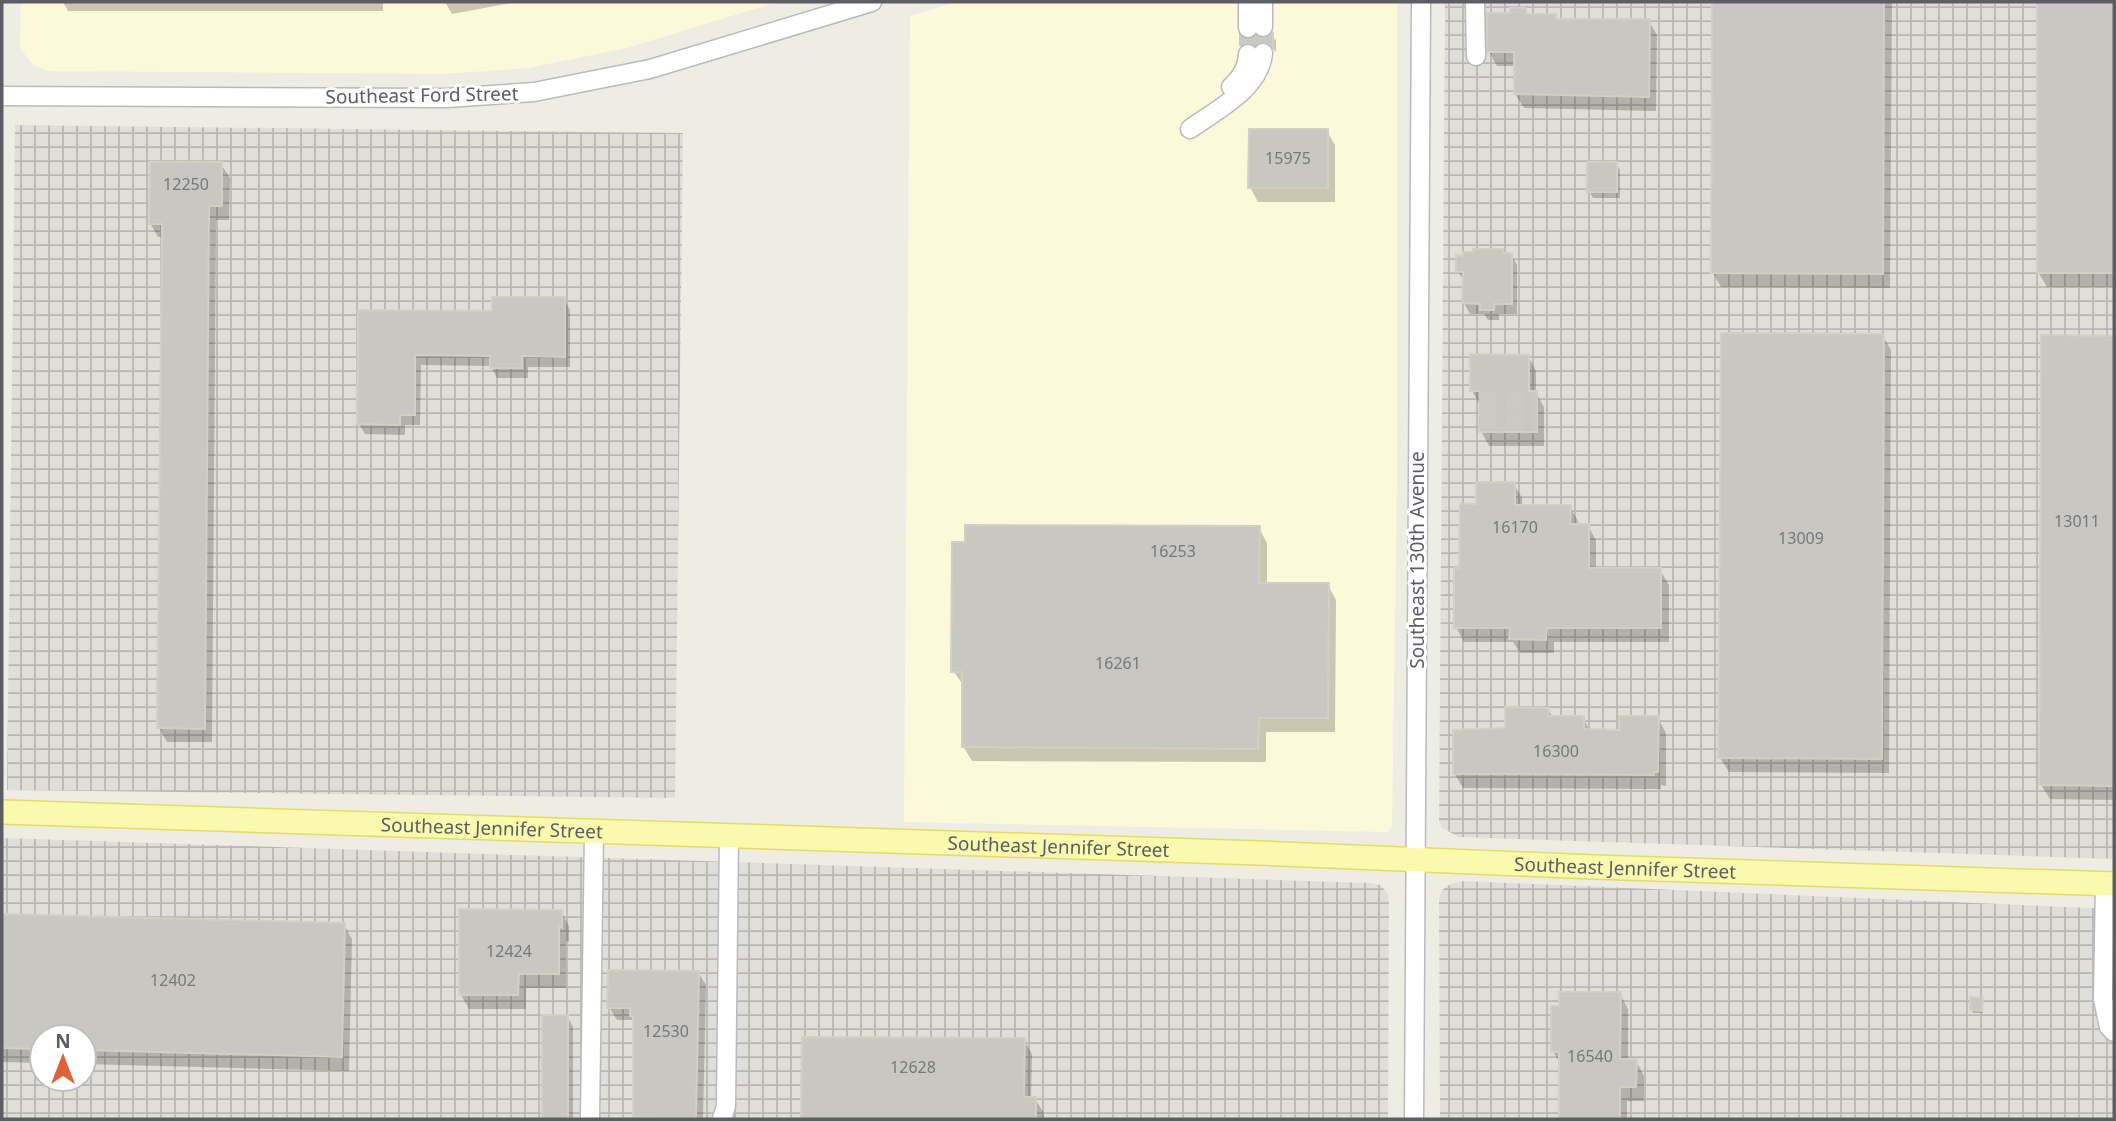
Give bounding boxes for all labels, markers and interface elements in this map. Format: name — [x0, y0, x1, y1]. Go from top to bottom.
street label: Southeast Ford Street — [325, 80, 519, 110]
house number: 15975 — [1265, 147, 1311, 169]
house number: 12250 — [163, 173, 209, 195]
street label: Southeast 130th Avenue — [1404, 451, 1430, 669]
house number: 13011 — [2054, 510, 2100, 532]
house number: 16170 — [1492, 516, 1538, 538]
house number: 13009 — [1778, 527, 1824, 549]
house number: 16253 — [1150, 540, 1196, 562]
house number: 16261 — [1095, 652, 1141, 674]
house number: 16300 — [1533, 740, 1579, 762]
street label: Southeast Jennifer Street — [380, 811, 603, 845]
street label: Southeast Jennifer Street — [947, 830, 1170, 863]
street label: Southeast Jennifer Street — [1514, 851, 1737, 885]
house number: 12424 — [486, 940, 532, 962]
house number: 12402 — [150, 969, 196, 991]
house number: 12530 — [643, 1020, 689, 1042]
north arrow — [28, 1023, 98, 1093]
text: N — [55, 1028, 71, 1054]
house number: 16540 — [1567, 1045, 1613, 1067]
house number: 12628 — [890, 1056, 936, 1078]

